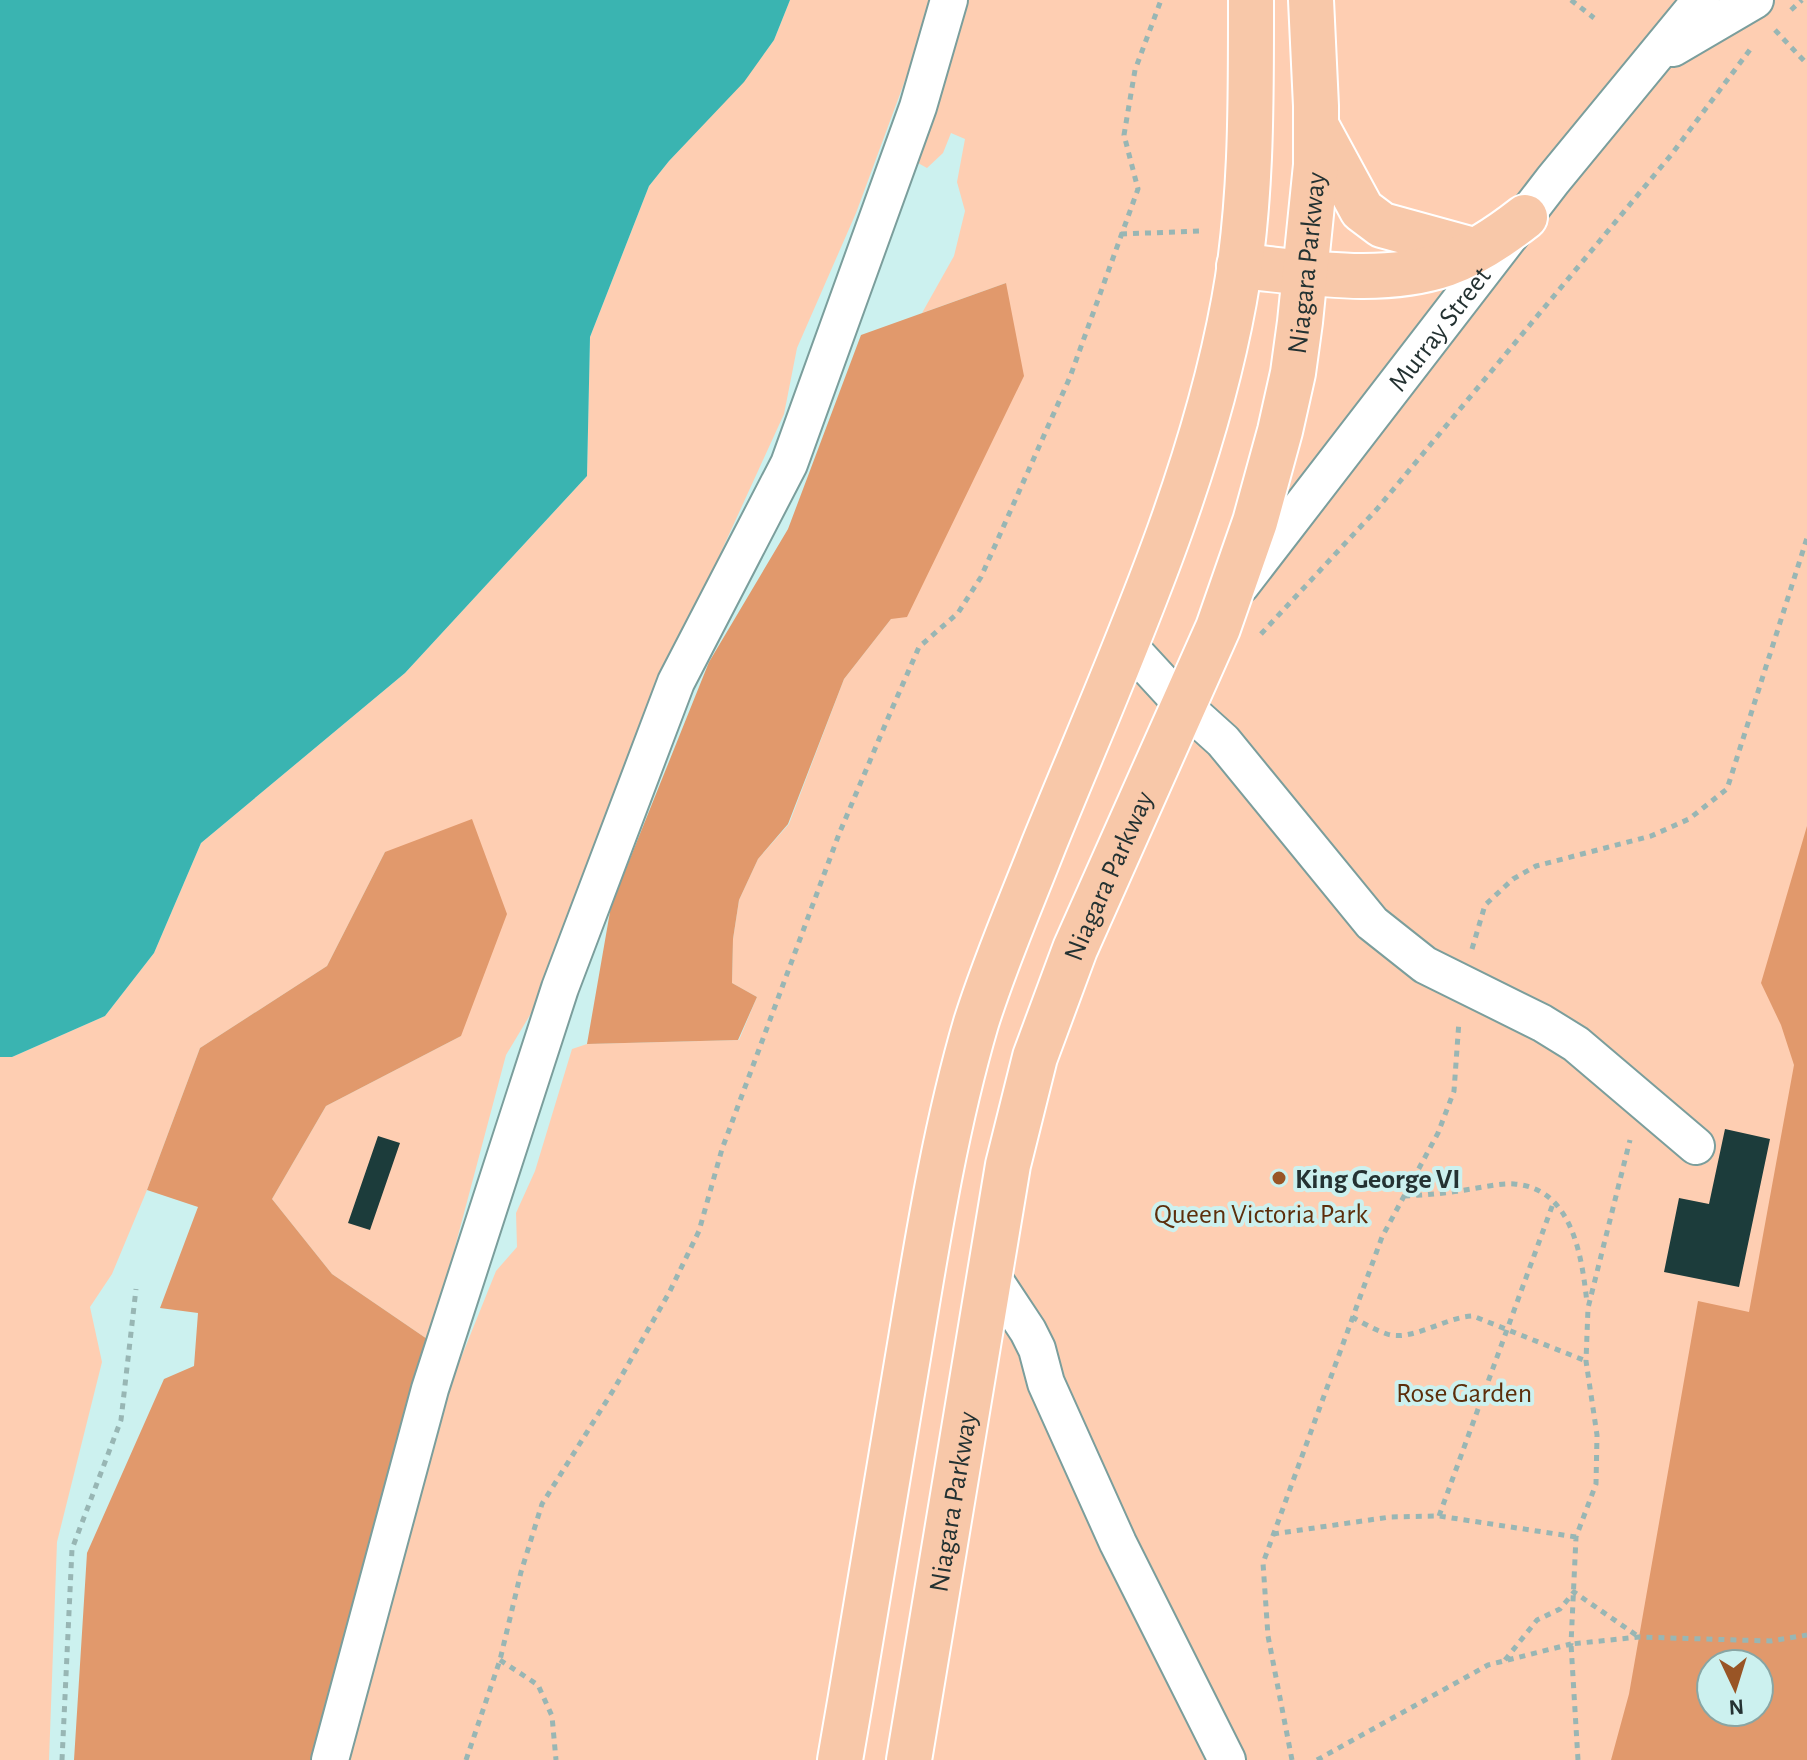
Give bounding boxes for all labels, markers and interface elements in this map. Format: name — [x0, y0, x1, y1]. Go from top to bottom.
street label: Niagara Parkway — [1284, 171, 1331, 356]
street label: Murray Street — [1384, 262, 1497, 397]
street label: Niagara Parkway — [1060, 787, 1159, 965]
place label: King George VI — [1295, 1166, 1460, 1194]
marker: King George VI — [1270, 1169, 1288, 1187]
park label: Queen Victoria Park — [1154, 1201, 1368, 1229]
park label: Rose Garden — [1396, 1380, 1532, 1408]
street label: Niagara Parkway — [925, 1410, 983, 1594]
north arrow — [1695, 1648, 1775, 1728]
text: N — [1728, 1695, 1745, 1718]

